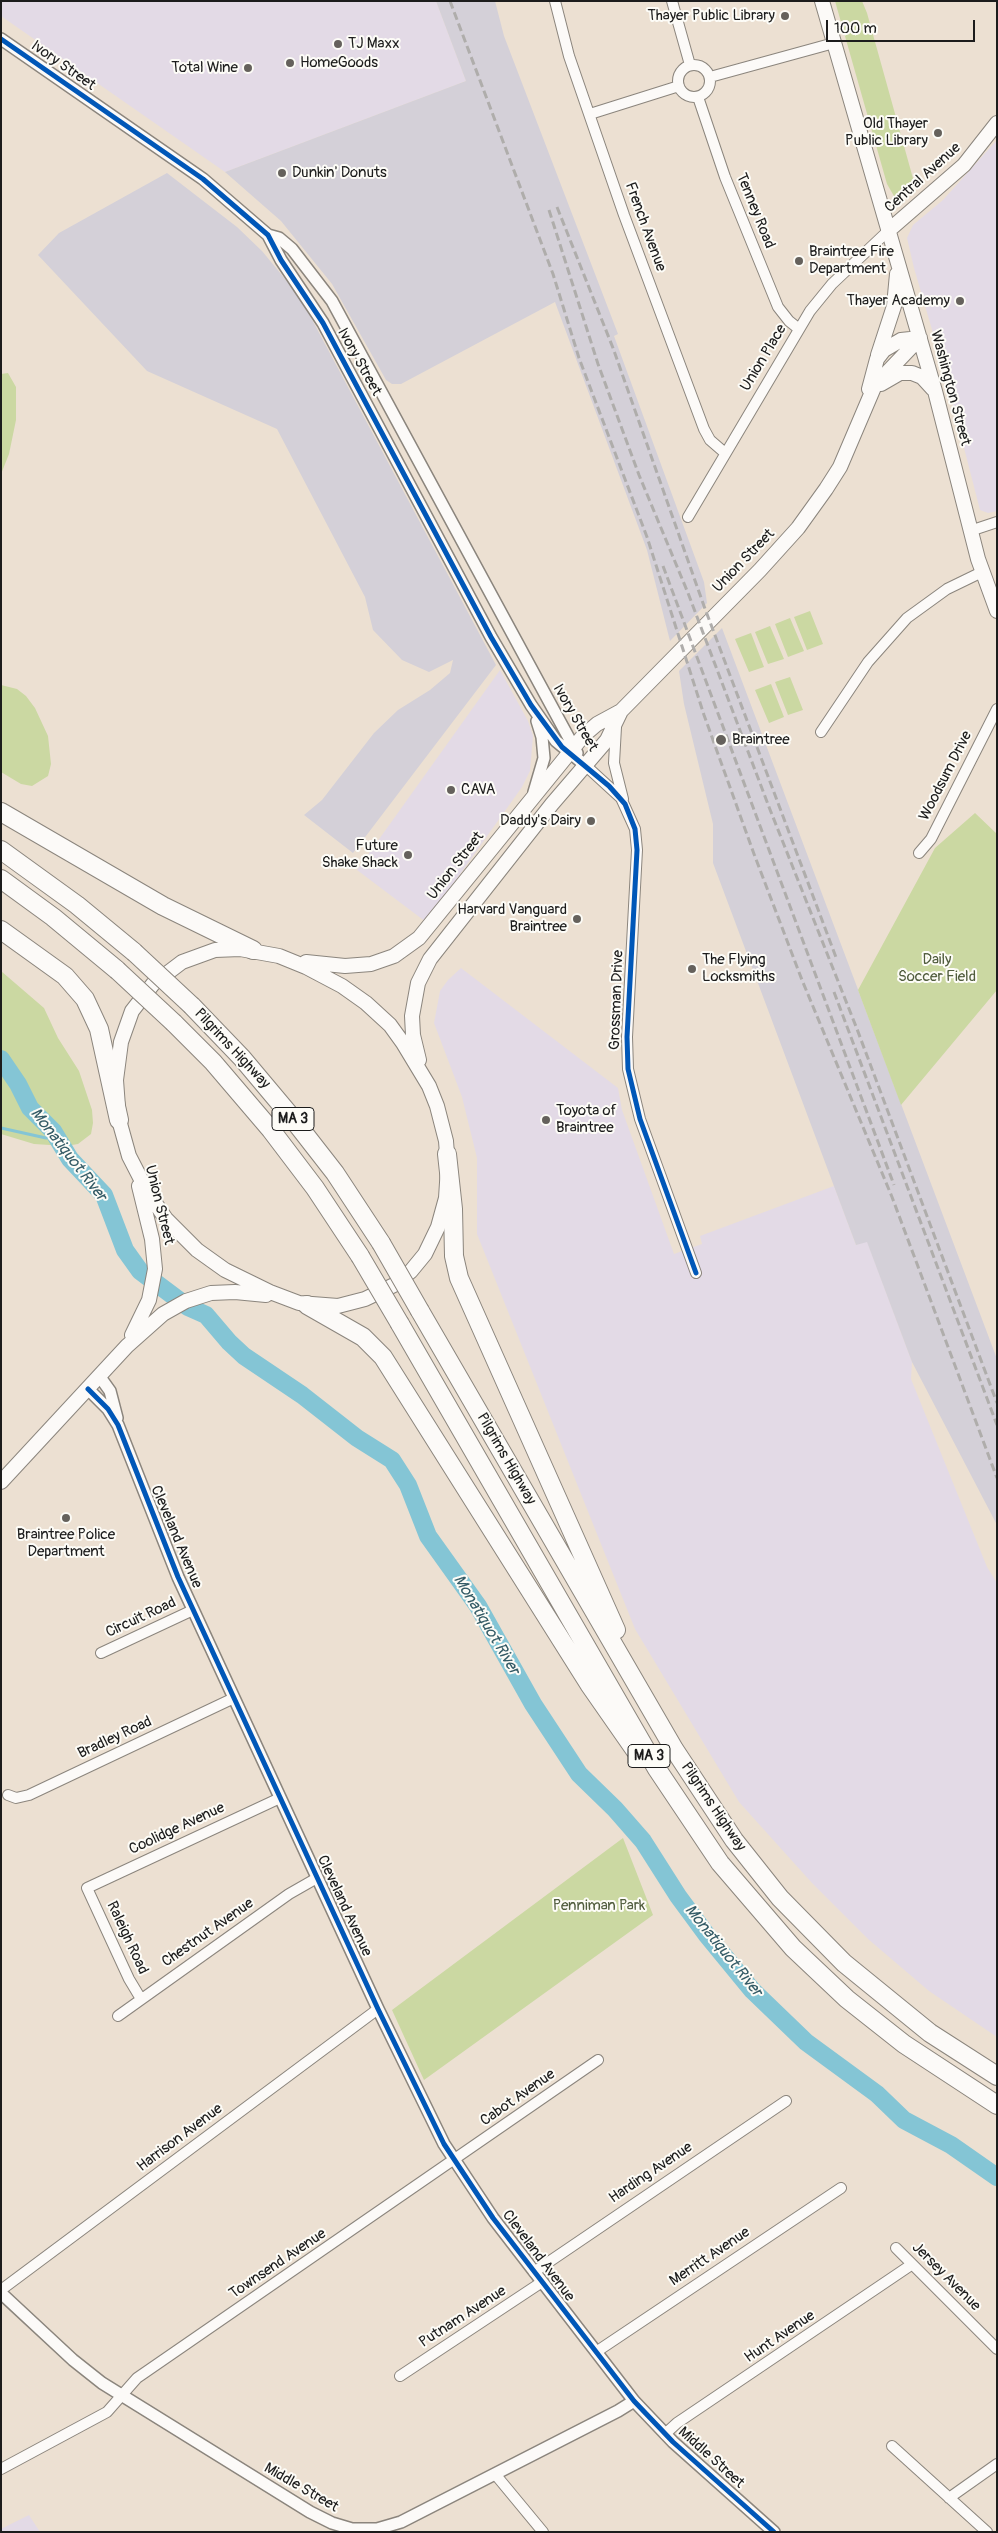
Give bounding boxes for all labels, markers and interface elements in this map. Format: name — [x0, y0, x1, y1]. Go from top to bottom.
place label: Thayer Public Library — [648, 7, 775, 25]
marker: Thayer Public Library — [779, 10, 791, 22]
scale bar — [828, 10, 977, 42]
text: 100 m — [834, 19, 877, 38]
place label: TJ Maxx — [348, 35, 400, 53]
street label: Ivory Street — [27, 37, 99, 95]
marker: TJ Maxx — [332, 38, 344, 50]
place label: HomeGoods — [300, 54, 378, 72]
marker: HomeGoods — [284, 57, 296, 69]
place label: Total Wine — [171, 59, 238, 77]
marker: Total Wine — [242, 62, 254, 74]
place label: Old Thayer Public Library — [845, 115, 928, 150]
marker: Old Thayer Public Library — [932, 127, 944, 139]
street label: Central Avenue — [881, 139, 965, 217]
place label: Dunkin' Donuts — [292, 164, 387, 182]
marker: Dunkin' Donuts — [276, 167, 288, 179]
street label: Tenney Road — [732, 171, 778, 251]
street label: French Avenue — [621, 180, 669, 274]
place label: Braintree Fire Department — [809, 243, 894, 278]
marker: Braintree Fire Department — [793, 255, 805, 267]
place label: Thayer Academy — [847, 292, 950, 310]
marker: Thayer Academy — [954, 295, 966, 307]
street label: Union Place — [737, 321, 791, 395]
street label: Ivory Street — [333, 325, 385, 399]
street label: Washington Street — [926, 328, 974, 448]
street label: Union Street — [709, 525, 779, 597]
street label: Ivory Street — [549, 681, 601, 755]
street label: Woodsum Drive — [916, 728, 976, 824]
place label: Braintree — [732, 731, 790, 749]
marker: Braintree — [714, 733, 728, 747]
place label: CAVA — [461, 781, 496, 799]
marker: CAVA — [445, 784, 457, 796]
place label: Daddy's Dairy — [500, 812, 581, 830]
marker: Daddy's Dairy — [585, 815, 597, 827]
street label: Union Street — [424, 828, 488, 904]
place label: Future Shake Shack — [322, 837, 398, 872]
marker: Future Shake Shack — [402, 849, 414, 861]
place label: Harvard Vanguard Braintree — [457, 901, 567, 936]
marker: Harvard Vanguard Braintree — [571, 913, 583, 925]
street label: Grossman Drive — [606, 950, 628, 1050]
place label: The Flying Locksmiths — [702, 951, 775, 986]
park label: Daily Soccer Field — [898, 951, 976, 986]
marker: The Flying Locksmiths — [686, 963, 698, 975]
street label: Pilgrims Highway — [190, 1005, 274, 1093]
place label: Toyota of Braintree — [556, 1102, 617, 1137]
water label: Monatiquot River — [26, 1105, 110, 1205]
road number: MA 3 — [272, 1108, 314, 1130]
marker: Toyota of Braintree — [540, 1114, 552, 1126]
street label: Union Street — [140, 1163, 178, 1247]
street label: Pilgrims Highway — [472, 1410, 540, 1508]
street label: Cleveland Avenue — [146, 1483, 206, 1591]
marker: Braintree Police Department — [60, 1512, 72, 1524]
place label: Braintree Police Department — [17, 1526, 115, 1561]
water label: Monatiquot River — [449, 1572, 523, 1678]
street label: Circuit Road — [103, 1594, 179, 1642]
street label: Bradley Road — [75, 1713, 155, 1763]
road number: MA 3 — [628, 1744, 670, 1768]
street label: Pilgrims Highway — [677, 1759, 749, 1855]
street label: Coolidge Avenue — [126, 1799, 228, 1859]
street label: Cleveland Avenue — [313, 1853, 375, 1959]
street label: Chestnut Avenue — [159, 1895, 257, 1971]
park label: Penniman Park — [553, 1897, 645, 1915]
street label: Raleigh Road — [102, 1899, 152, 1977]
water label: Monatiquot River — [680, 1901, 766, 2001]
street label: Cabot Avenue — [477, 2066, 559, 2130]
street label: Harrison Avenue — [134, 2100, 226, 2176]
street label: Harding Avenue — [606, 2138, 696, 2208]
street label: Cleveland Avenue — [498, 2207, 578, 2305]
street label: Merritt Avenue — [666, 2224, 754, 2290]
street label: Townsend Avenue — [226, 2225, 330, 2303]
street label: Jersey Avenue — [908, 2239, 984, 2315]
street label: Putnam Avenue — [416, 2282, 510, 2352]
street label: Hunt Avenue — [741, 2307, 819, 2367]
street label: Middle Street — [674, 2424, 748, 2492]
street label: Middle Street — [261, 2459, 341, 2517]

